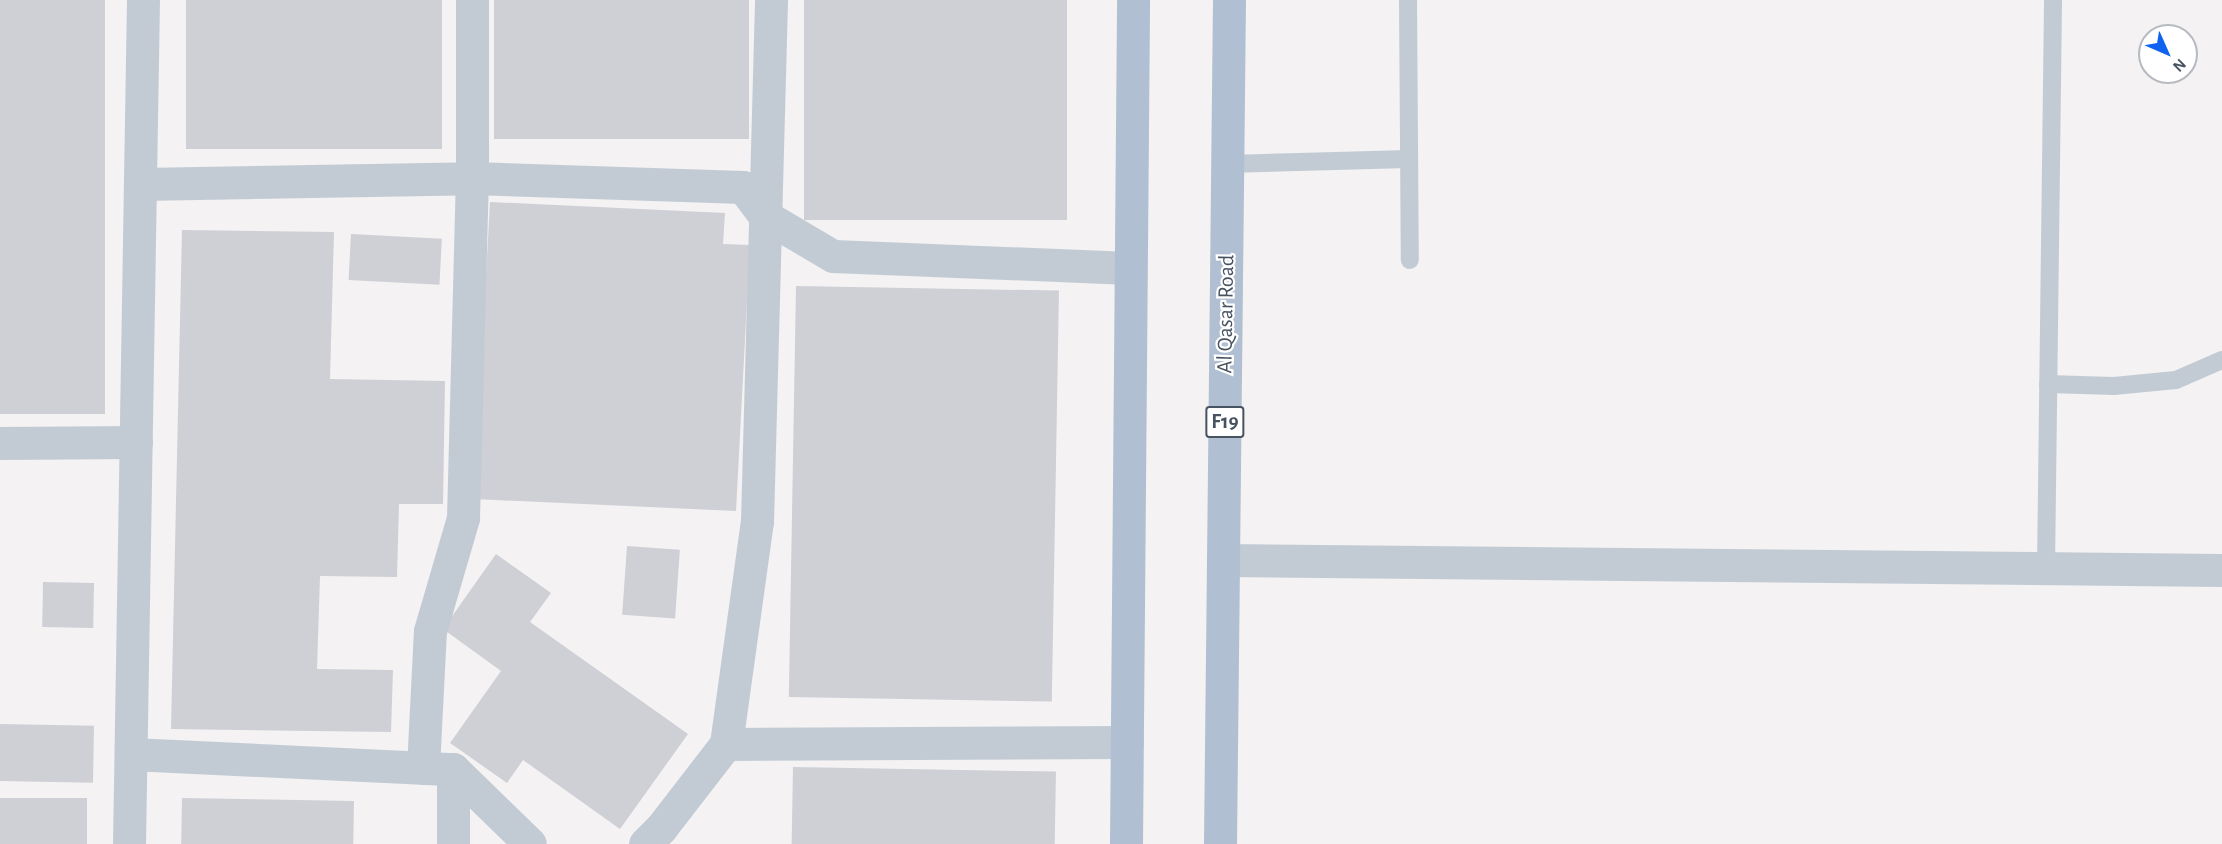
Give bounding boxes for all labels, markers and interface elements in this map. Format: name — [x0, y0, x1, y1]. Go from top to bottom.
north arrow — [2138, 24, 2198, 84]
text: N — [2170, 56, 2189, 75]
street label: Al Qasar Road — [1212, 254, 1240, 374]
road number: F19 — [1204, 404, 1246, 440]

